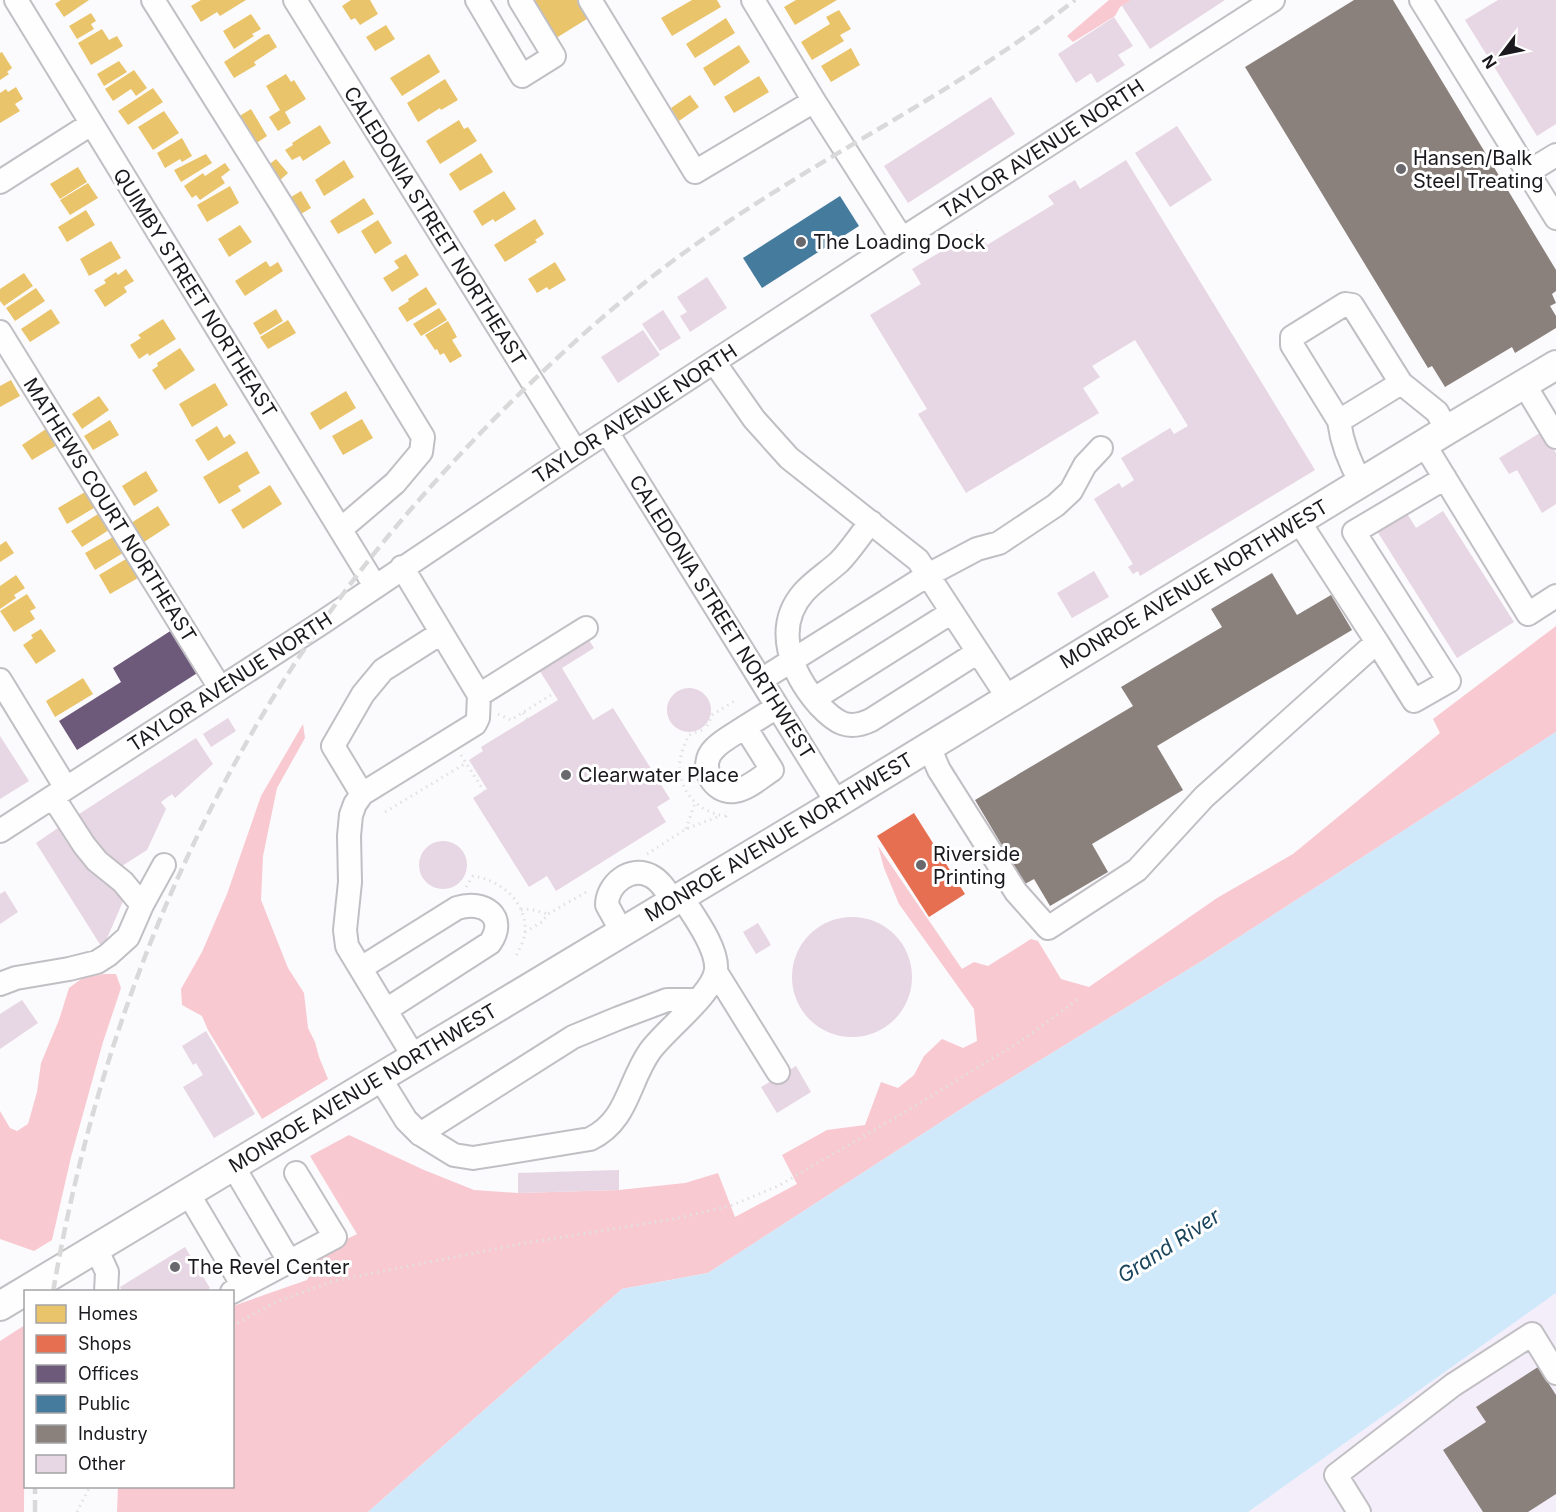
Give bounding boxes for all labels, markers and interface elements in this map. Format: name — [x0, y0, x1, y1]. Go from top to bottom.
north arrow — [1472, 24, 1532, 84]
text: N — [1478, 51, 1501, 72]
street label: TAYLOR AVENUE NORTH — [935, 74, 1149, 224]
street label: CALEDONIA STREET NORTHEAST — [339, 82, 531, 370]
place label: Hansen/Balk Steel Treating — [1413, 146, 1544, 193]
marker: Hansen/Balk Steel Treating — [1394, 162, 1408, 176]
street label: QUIMBY STREET NORTHEAST — [108, 164, 282, 422]
place label: The Loading Dock — [813, 230, 985, 254]
marker: The Loading Dock — [794, 235, 808, 249]
street label: TAYLOR AVENUE NORTH — [528, 339, 742, 489]
street label: MATHEWS COURT NORTHEAST — [19, 374, 201, 646]
street label: CALEDONIA STREET NORTHWEST — [624, 470, 820, 764]
street label: MONROE AVENUE NORTHWEST — [1056, 494, 1332, 674]
street label: TAYLOR AVENUE NORTH — [123, 607, 337, 757]
street label: MONROE AVENUE NORTHWEST — [641, 747, 917, 927]
place label: Clearwater Place — [578, 763, 739, 787]
marker: Clearwater Place — [559, 768, 573, 782]
place label: Riverside Printing — [933, 842, 1020, 889]
marker: Riverside Printing — [914, 858, 928, 872]
street label: MONROE AVENUE NORTHWEST — [225, 998, 501, 1178]
water label: Grand River — [1113, 1203, 1226, 1288]
place label: The Revel Center — [187, 1255, 350, 1279]
marker: The Revel Center — [168, 1260, 182, 1274]
legend — [24, 1290, 234, 1488]
text: Homes — [78, 1303, 138, 1324]
text: Shops — [78, 1333, 132, 1354]
text: Offices — [78, 1363, 139, 1384]
text: Public — [78, 1393, 130, 1414]
text: Industry — [78, 1423, 148, 1444]
text: Other — [78, 1453, 126, 1474]

